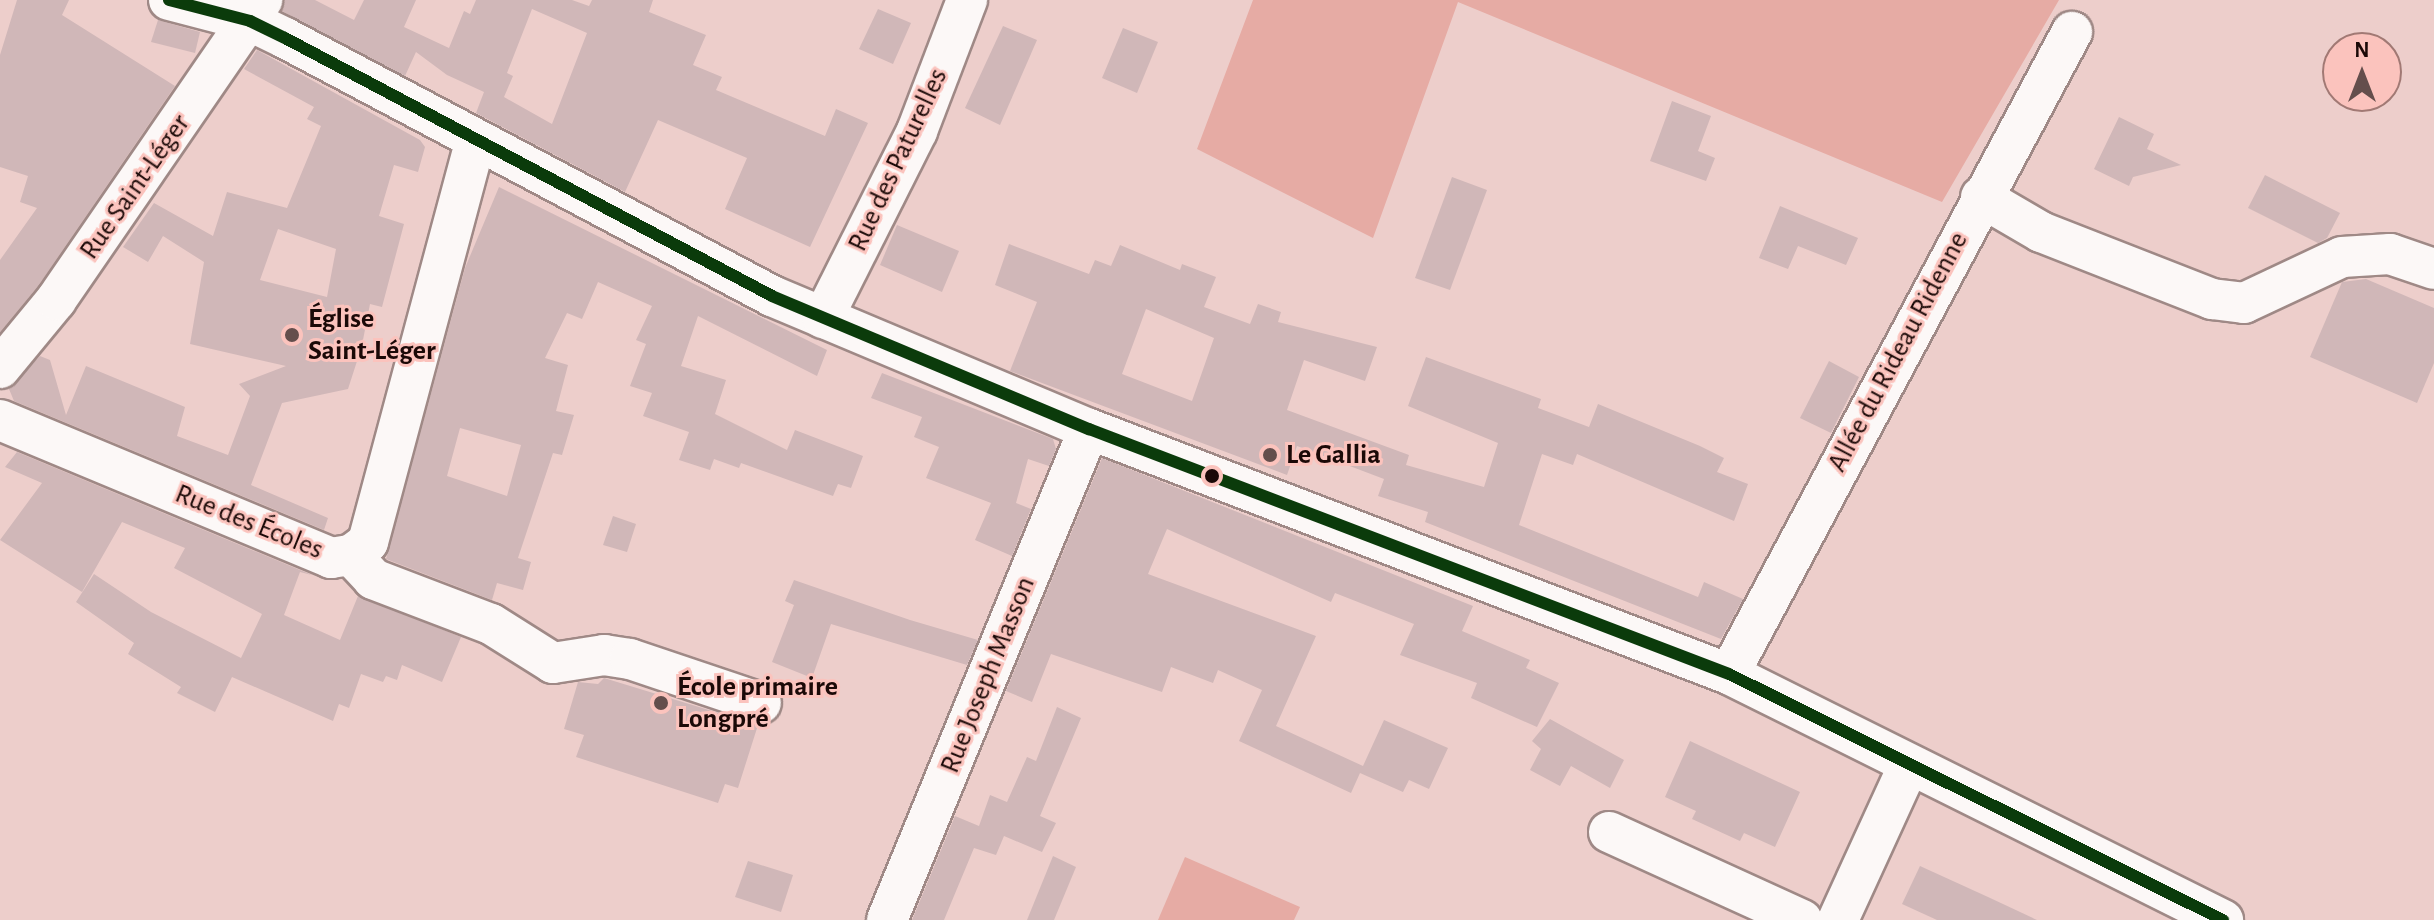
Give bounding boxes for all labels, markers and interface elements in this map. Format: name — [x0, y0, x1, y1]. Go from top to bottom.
north arrow — [2322, 32, 2402, 112]
text: N — [2354, 39, 2370, 61]
street label: Rue des Paturelles — [841, 63, 955, 257]
street label: Rue Saint-Léger — [73, 108, 197, 266]
street label: Allée du Rideau Ridenne — [1821, 226, 1975, 478]
place label: Église Saint-Léger — [308, 302, 436, 368]
marker: Église Saint-Léger — [283, 326, 301, 344]
place label: Le Gallia — [1286, 438, 1381, 472]
marker: Le Gallia — [1261, 446, 1279, 464]
unlabelled marker — [1204, 468, 1220, 484]
street label: Rue des Écoles — [170, 477, 328, 567]
street label: Rue Joseph Masson — [933, 572, 1043, 778]
place label: École primaire Longpré — [677, 670, 838, 736]
marker: École primaire Longpré — [652, 694, 670, 712]

